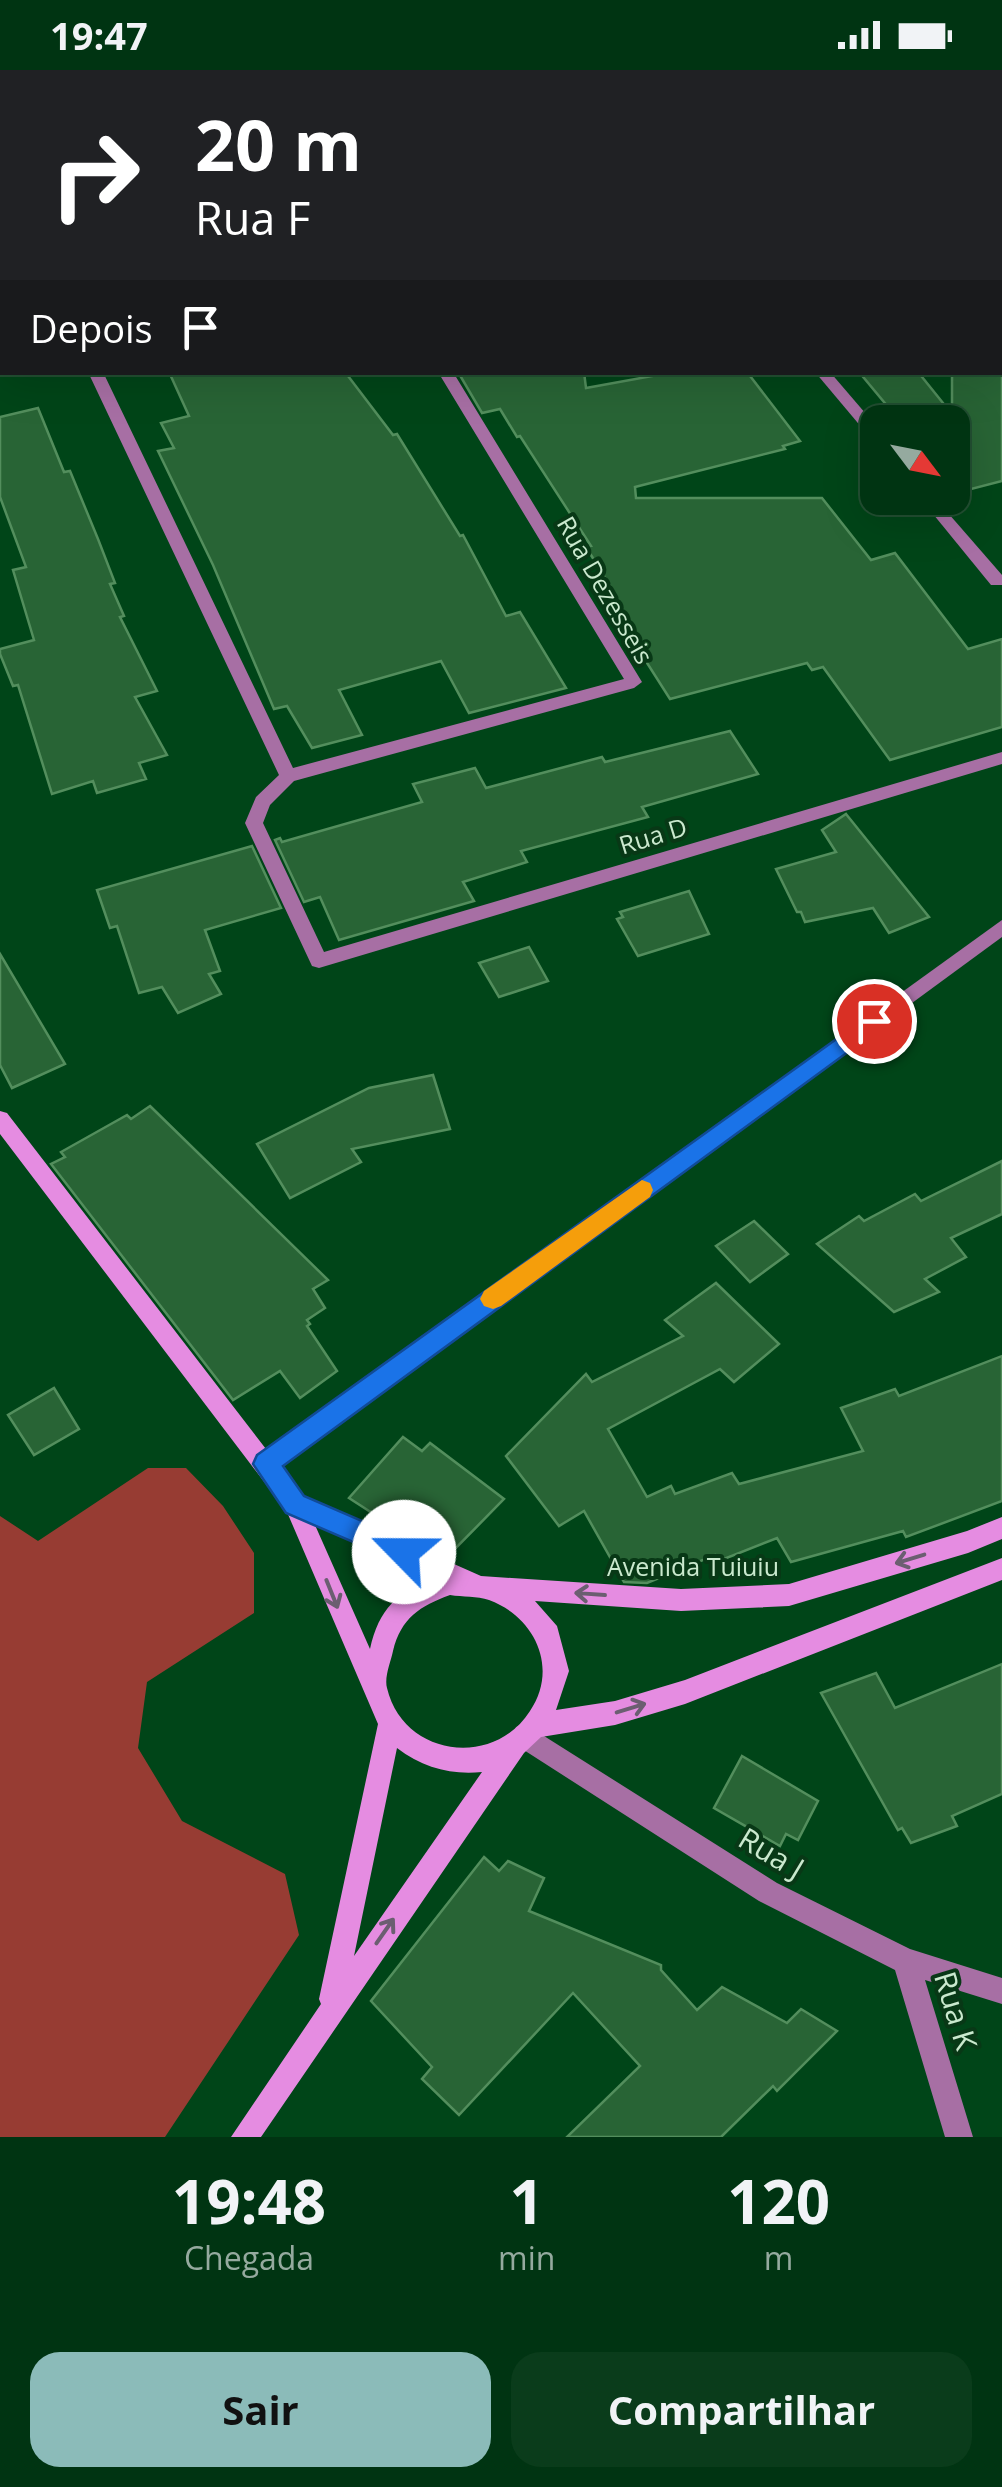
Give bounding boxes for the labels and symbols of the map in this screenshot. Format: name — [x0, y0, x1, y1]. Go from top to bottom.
north arrow — [860, 405, 970, 515]
street label: Rua Dezesseis — [550, 509, 662, 670]
street label: Rua D — [615, 809, 691, 861]
pin — [832, 979, 917, 1064]
position arrow — [352, 1500, 456, 1604]
street label: Avenida Tuiuiu — [607, 1549, 779, 1583]
one-way arrow — [895, 1551, 926, 1569]
one-way arrow — [324, 1578, 342, 1609]
one-way arrow — [575, 1584, 607, 1603]
one-way arrow — [615, 1698, 646, 1716]
street label: Rua J — [731, 1817, 812, 1888]
one-way arrow — [374, 1918, 395, 1945]
street label: Rua K — [925, 1966, 988, 2055]

